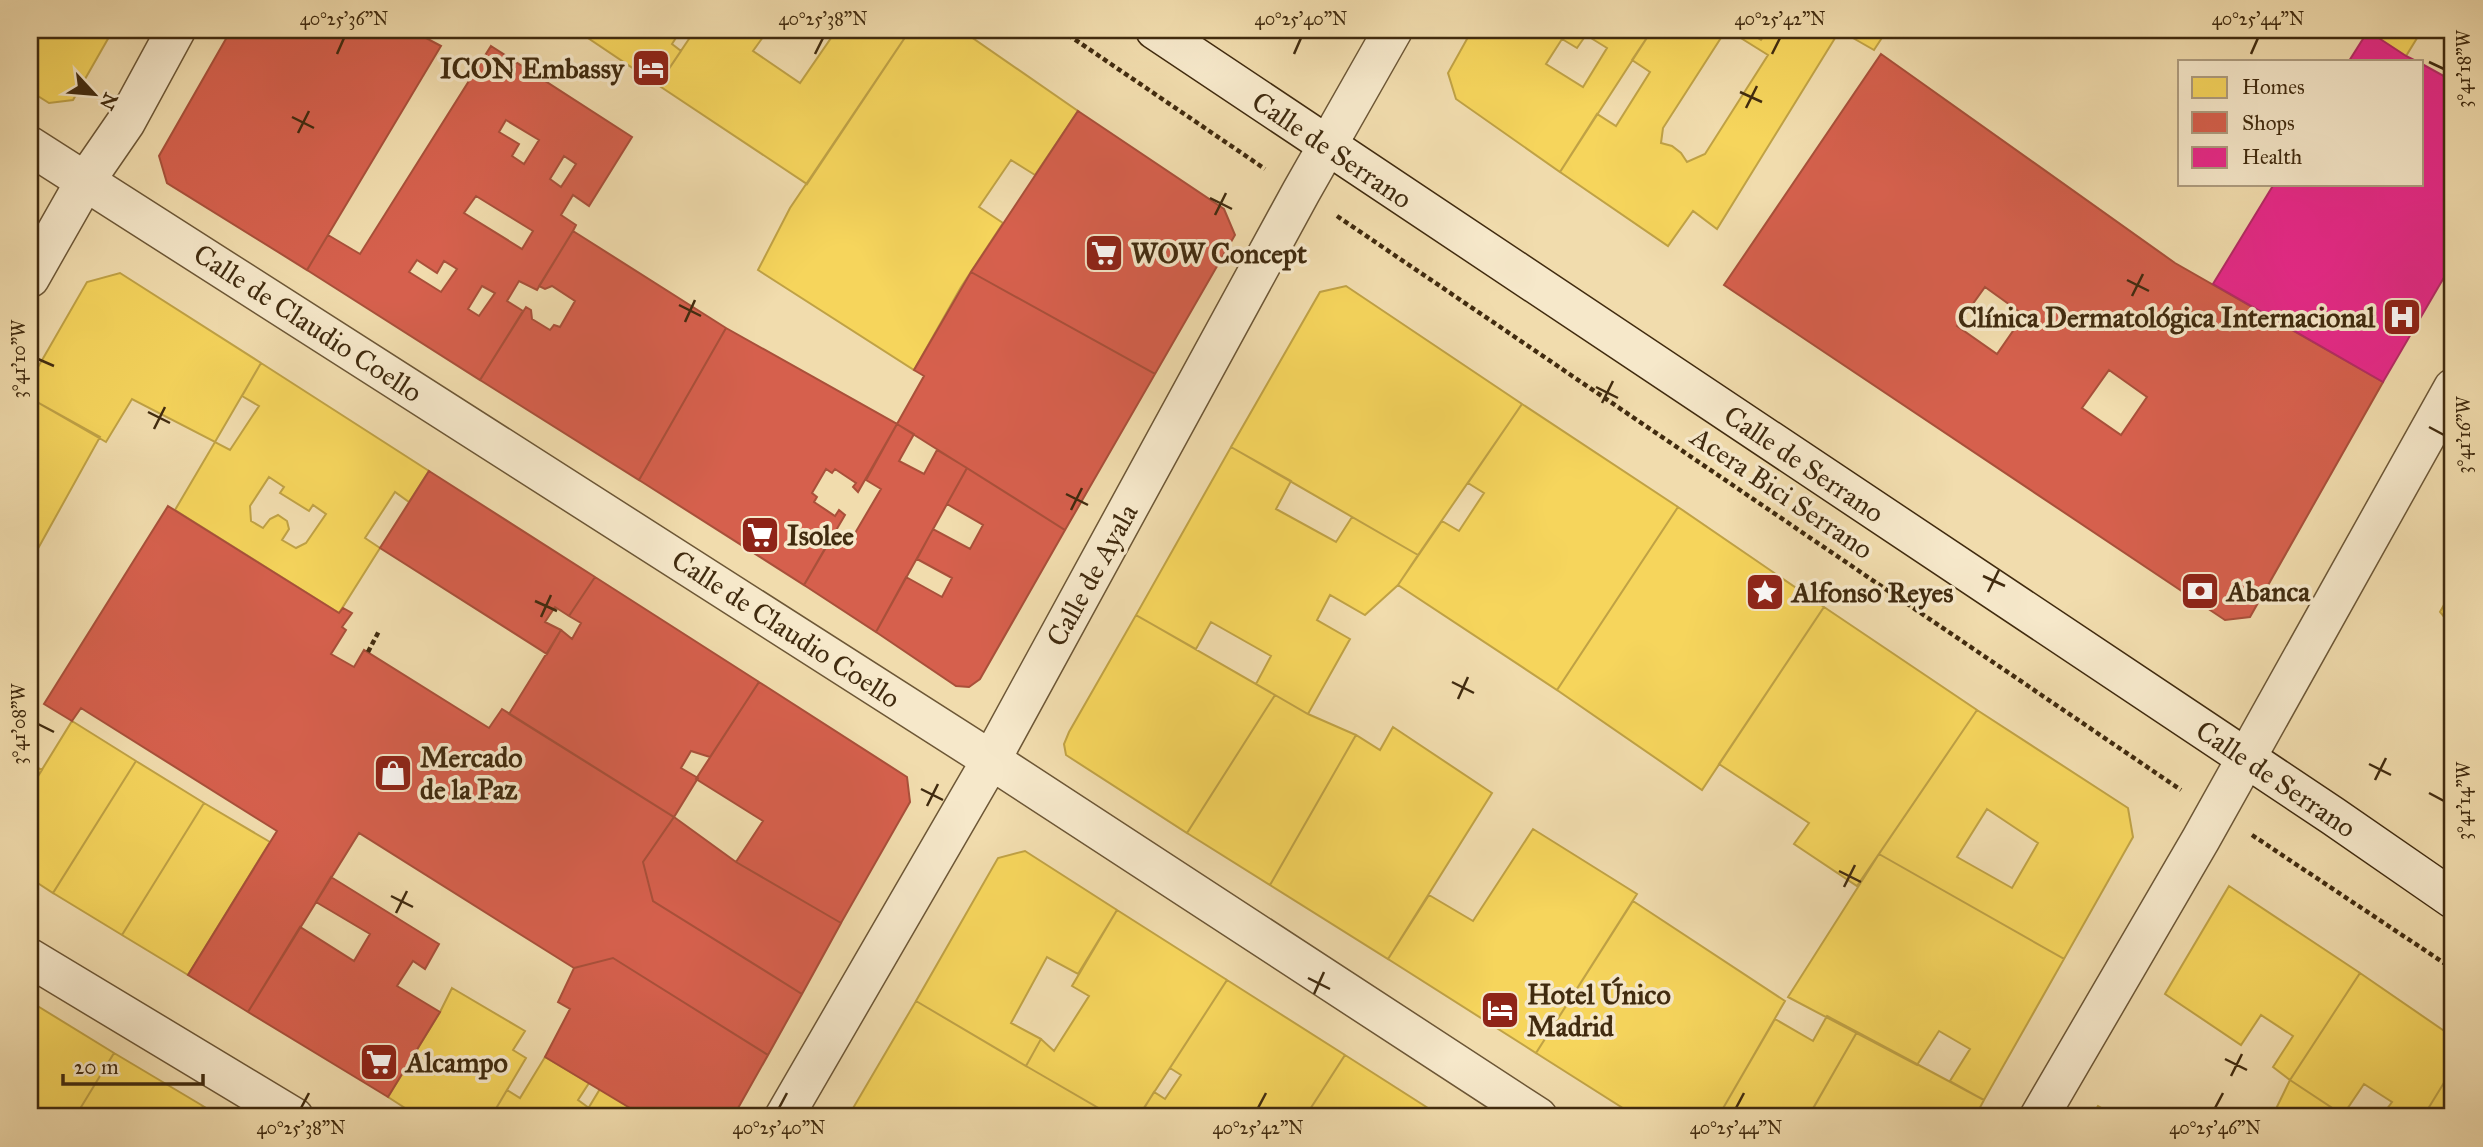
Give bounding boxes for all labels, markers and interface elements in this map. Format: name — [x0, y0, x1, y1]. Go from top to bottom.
text: 40°25'36"N — [300, 8, 388, 30]
text: 40°25'38"N — [778, 8, 868, 30]
text: 40°25'40"N — [1255, 8, 1347, 30]
text: 40°25'42"N — [1734, 8, 1826, 30]
text: 40°25'44"N — [2212, 8, 2304, 30]
text: 3°41'18"W — [2453, 29, 2475, 108]
hotel icon: ICON Embassy — [630, 47, 672, 89]
place label: ICON Embassy — [440, 51, 625, 86]
north arrow — [60, 60, 130, 130]
legend — [2178, 60, 2424, 186]
text: Homes — [2242, 74, 2305, 100]
street label: Calle de Serrano — [1245, 84, 1419, 216]
text: N — [95, 89, 123, 114]
text: Shops — [2242, 110, 2295, 136]
text: Health — [2242, 144, 2303, 170]
supermarket icon: WOW Concept — [1083, 232, 1125, 274]
street label: Calle de Claudio Coello — [187, 236, 429, 410]
place label: WOW Concept — [1131, 236, 1307, 271]
hospital icon: Clínica Dermatológica Internacional — [2381, 296, 2423, 338]
place label: Clínica Dermatológica Internacional — [1958, 300, 2375, 335]
text: 3°41'10"W — [8, 319, 30, 398]
text: 3°41'16"W — [2453, 396, 2475, 474]
street label: Calle de Serrano — [1717, 398, 1891, 530]
street label: Acera Bici Serrano — [1683, 419, 1880, 567]
street label: Calle de Ayala — [1039, 498, 1146, 652]
supermarket icon: Isolee — [739, 514, 781, 556]
place label: Isolee — [787, 518, 854, 553]
street label: Calle de Claudio Coello — [665, 542, 907, 716]
bank icon: Abanca — [2179, 570, 2221, 612]
place icon: Alfonso Reyes — [1744, 571, 1786, 613]
place label: Abanca — [2225, 574, 2311, 609]
place label: Alfonso Reyes — [1790, 575, 1953, 610]
text: 3°41'08"W — [8, 683, 30, 764]
street label: Calle de Serrano — [2189, 713, 2363, 845]
place label: Mercado de la Paz — [420, 740, 523, 807]
shop icon: Mercado de la Paz — [372, 752, 414, 794]
text: 3°41'14"W — [2453, 761, 2475, 840]
place label: Hotel Único Madrid — [1527, 976, 1671, 1044]
hotel icon: Hotel Único Madrid — [1479, 989, 1521, 1031]
supermarket icon: Alcampo — [358, 1041, 400, 1083]
scale bar — [63, 1042, 203, 1086]
place label: Alcampo — [404, 1045, 508, 1080]
text: 20 m — [74, 1054, 119, 1080]
text: 40°25'38"N — [256, 1117, 346, 1139]
text: 40°25'40"N — [733, 1117, 825, 1139]
text: 40°25'42"N — [1212, 1117, 1304, 1139]
text: 40°25'44"N — [1690, 1117, 1782, 1139]
text: 40°25'46"N — [2169, 1117, 2261, 1139]

